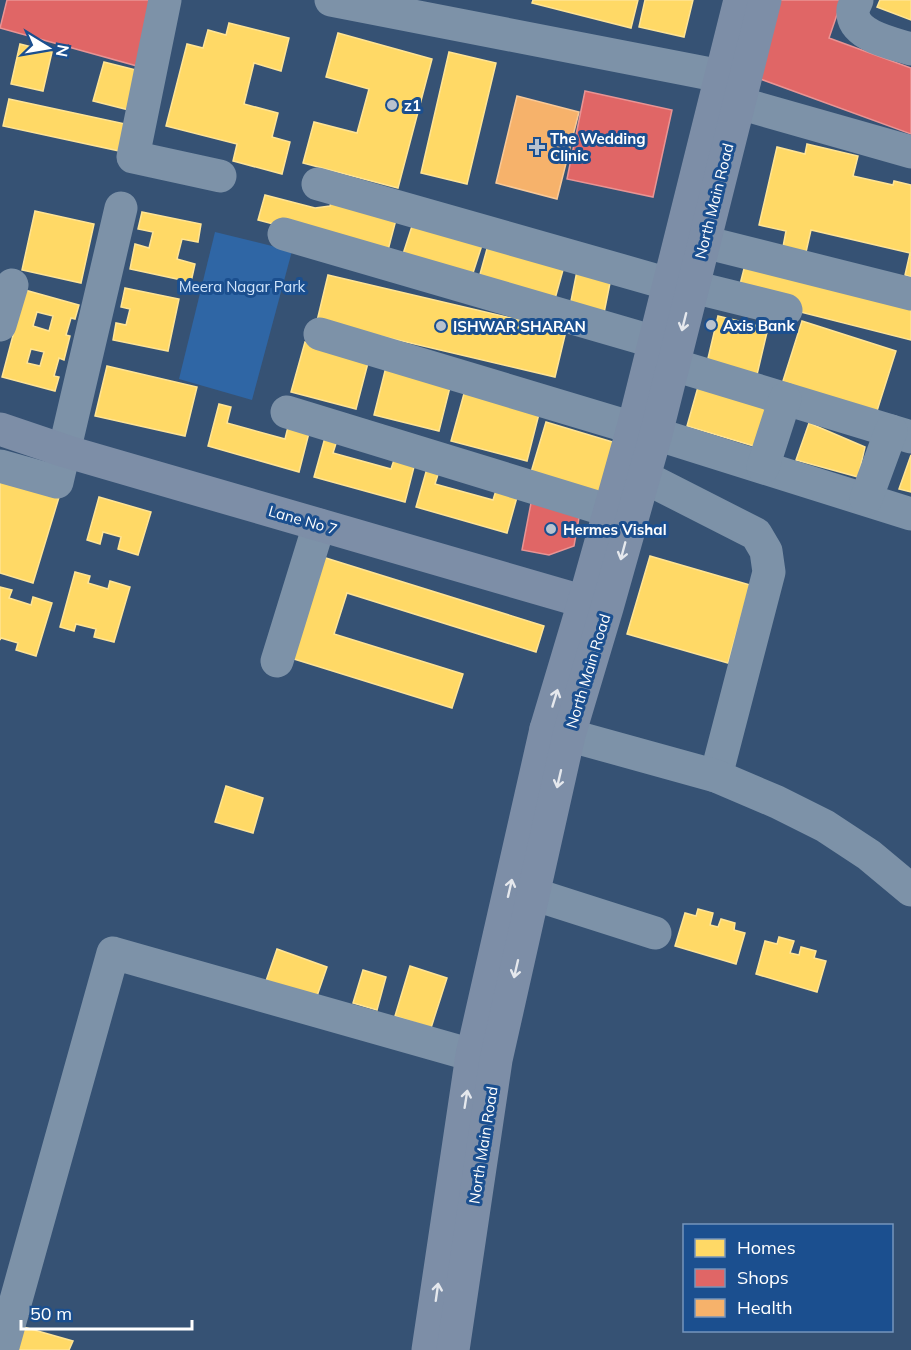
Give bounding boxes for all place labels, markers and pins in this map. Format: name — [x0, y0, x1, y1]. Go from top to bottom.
place label: z1 — [404, 96, 421, 115]
marker: z1 — [385, 98, 399, 112]
place label: The Wedding Clinic — [550, 129, 646, 165]
marker: The Wedding Clinic — [528, 138, 546, 156]
place label: Axis Bank — [723, 316, 795, 335]
place label: ISHWAR SHARAN — [453, 317, 586, 336]
marker: Axis Bank — [704, 318, 718, 332]
marker: ISHWAR SHARAN — [434, 319, 448, 333]
place label: Hermes Vishal — [563, 520, 667, 539]
marker: Hermes Vishal — [544, 522, 558, 536]

